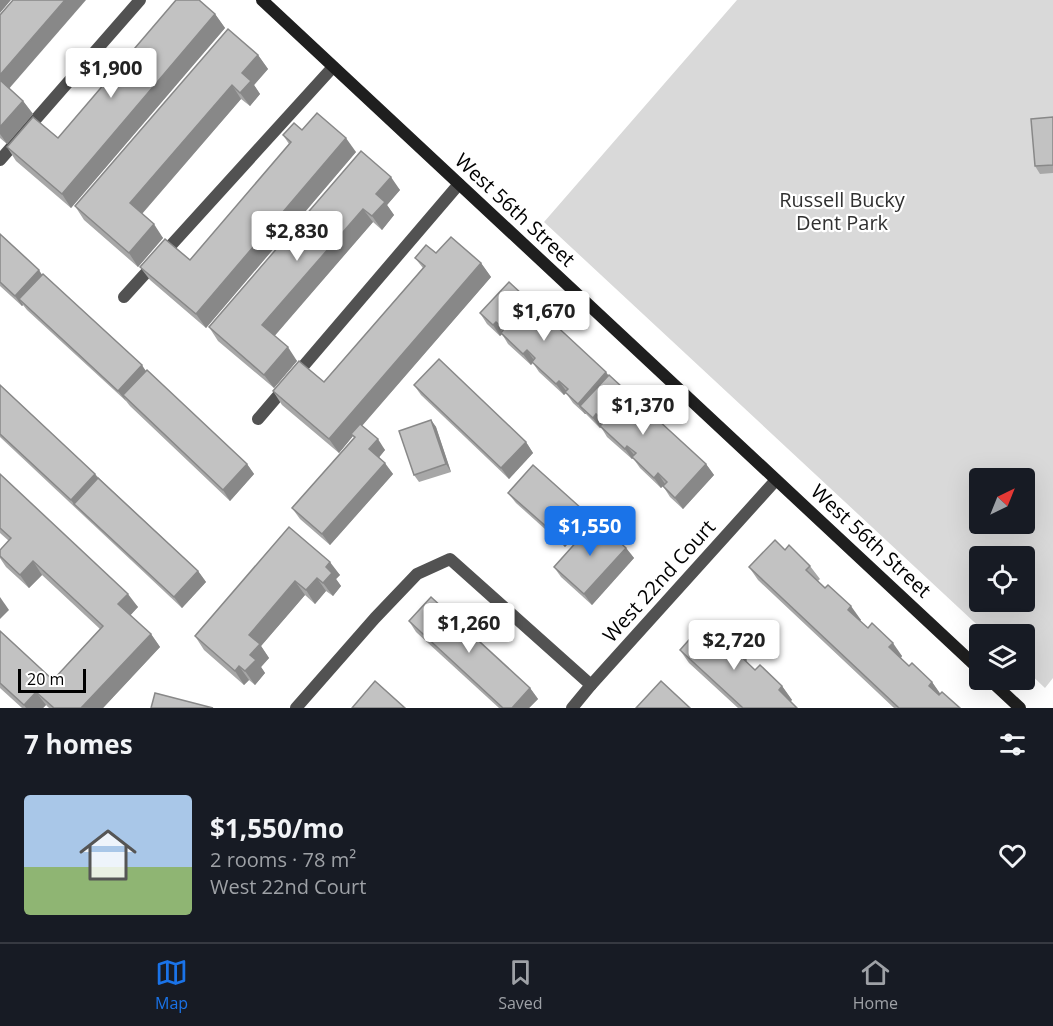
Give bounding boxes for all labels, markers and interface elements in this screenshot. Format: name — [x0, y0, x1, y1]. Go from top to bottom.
pin: $1,900 — [62, 48, 160, 99]
text: $1,900 — [80, 54, 142, 81]
street label: West 56th Street — [449, 147, 581, 272]
park label: Russell Bucky Dent Park — [779, 186, 906, 236]
pin: $2,830 — [248, 211, 346, 262]
text: $2,830 — [266, 217, 328, 244]
pin: $1,670 — [495, 291, 593, 342]
text: $1,670 — [513, 297, 575, 324]
pin: $1,370 — [594, 385, 692, 436]
text: $1,370 — [612, 391, 674, 418]
north arrow — [969, 468, 1035, 534]
map controls — [969, 468, 1035, 690]
street label: West 56th Street — [805, 478, 937, 603]
pin: $1,550 — [541, 506, 639, 557]
text: $1,550 — [559, 512, 621, 539]
street label: West 22nd Court — [596, 514, 721, 648]
button: locate — [969, 546, 1035, 612]
pin: $1,260 — [420, 603, 518, 654]
text: $1,260 — [438, 609, 500, 636]
pin: $2,720 — [685, 620, 783, 671]
button: layers — [969, 624, 1035, 690]
text: $2,720 — [703, 626, 765, 653]
scale bar — [18, 666, 86, 694]
text: 20 m — [27, 668, 64, 690]
text: 7 homes — [24, 726, 133, 762]
icon: filters — [996, 728, 1029, 761]
text: $1,550/mo — [210, 810, 344, 846]
icon: home — [72, 819, 144, 891]
icon: heart — [996, 839, 1029, 872]
text: 2 rooms · 78 m² — [210, 846, 356, 873]
text: West 22nd Court — [210, 873, 366, 900]
tab: Map — [155, 956, 188, 1014]
tab: Saved — [498, 956, 543, 1014]
tab: Home — [853, 956, 898, 1014]

